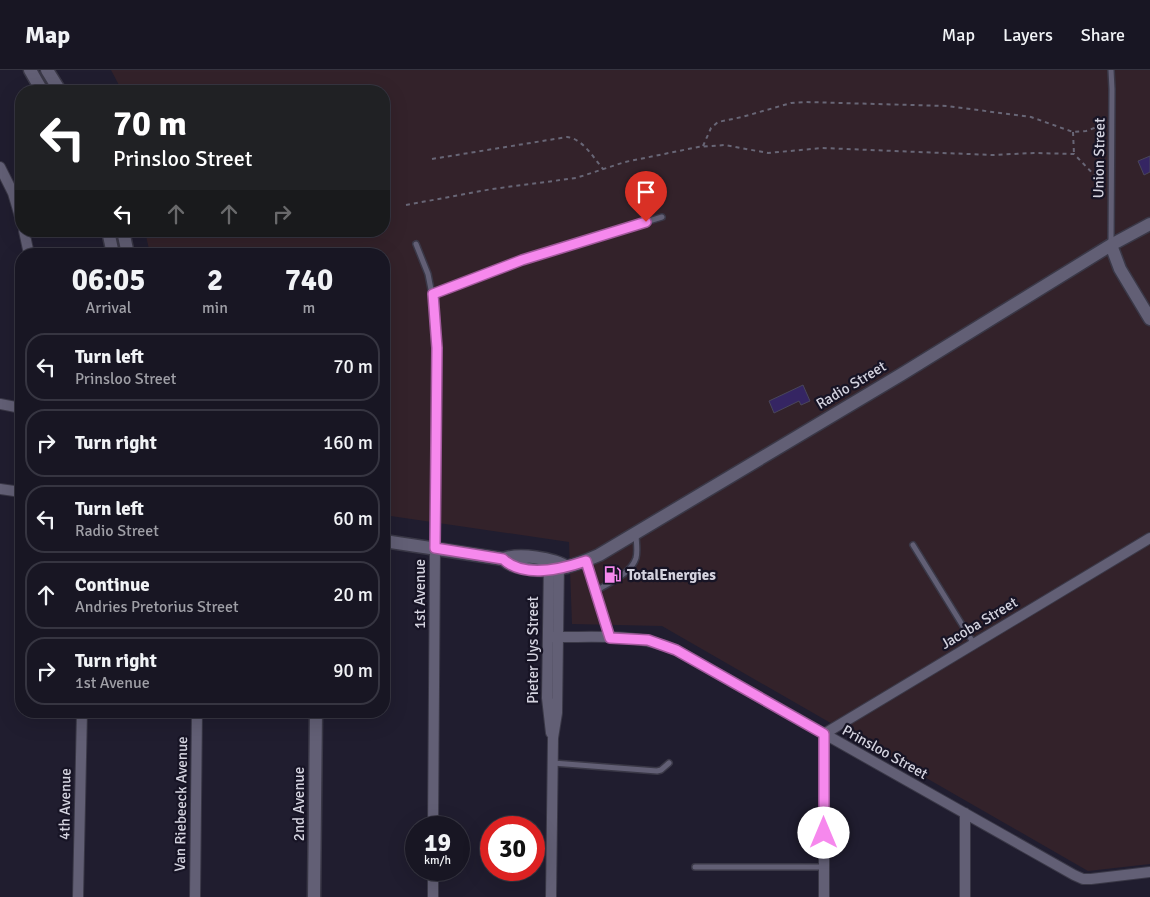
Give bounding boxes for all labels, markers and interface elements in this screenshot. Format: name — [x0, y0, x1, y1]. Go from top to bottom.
text: Map — [25, 20, 70, 50]
text: Map — [942, 24, 975, 46]
text: Layers — [1003, 24, 1053, 46]
text: Share — [1081, 24, 1125, 46]
text: 70 m — [113, 102, 187, 145]
icon: left — [30, 105, 95, 170]
street label: Union Street — [1089, 118, 1109, 198]
text: Prinsloo Street — [113, 145, 252, 172]
pin — [625, 171, 667, 222]
icon: arrive — [632, 178, 660, 206]
icon: left — [109, 200, 137, 228]
icon: ahead — [162, 200, 190, 228]
icon: ahead — [215, 200, 243, 228]
icon: right — [268, 200, 296, 228]
text: 06:05 — [72, 262, 145, 299]
text: 2 — [207, 262, 223, 299]
text: 740 — [285, 262, 333, 299]
text: Arrival — [85, 298, 132, 318]
text: min — [202, 298, 228, 318]
text: m — [303, 298, 315, 318]
text: Turn left — [75, 345, 144, 369]
icon: left — [32, 353, 60, 381]
text: 70 m — [333, 355, 373, 379]
street label: Radio Street — [813, 357, 889, 413]
text: Prinsloo Street — [75, 369, 176, 389]
icon: right — [32, 429, 60, 457]
text: Turn right — [75, 431, 157, 455]
text: 160 m — [323, 431, 373, 455]
text: Turn left — [75, 497, 144, 521]
icon: left — [32, 505, 60, 533]
text: 60 m — [333, 507, 373, 531]
text: Radio Street — [75, 521, 159, 541]
street label: 1st Avenue — [411, 559, 429, 629]
fuel station icon: TotalEnergies — [603, 565, 623, 585]
place label: TotalEnergies — [627, 566, 716, 584]
text: Continue — [75, 573, 150, 597]
icon: ahead — [32, 581, 60, 609]
text: 20 m — [333, 583, 373, 607]
street label: Jacoba Street — [937, 593, 1021, 653]
street label: Pieter Uys Street — [524, 596, 542, 704]
text: Andries Pretorius Street — [75, 597, 239, 617]
text: Turn right — [75, 649, 157, 673]
icon: right — [32, 657, 60, 685]
text: 90 m — [333, 659, 373, 683]
text: 1st Avenue — [75, 673, 150, 693]
street label: Prinsloo Street — [839, 721, 931, 783]
street label: Van Riebeeck Avenue — [171, 736, 191, 872]
street label: 2nd Avenue — [290, 767, 308, 841]
street label: 4th Avenue — [55, 768, 75, 840]
position arrow — [797, 806, 849, 858]
speed limit sign: 30 — [480, 816, 545, 881]
text: 19 — [424, 827, 451, 858]
text: km/h — [424, 853, 451, 868]

